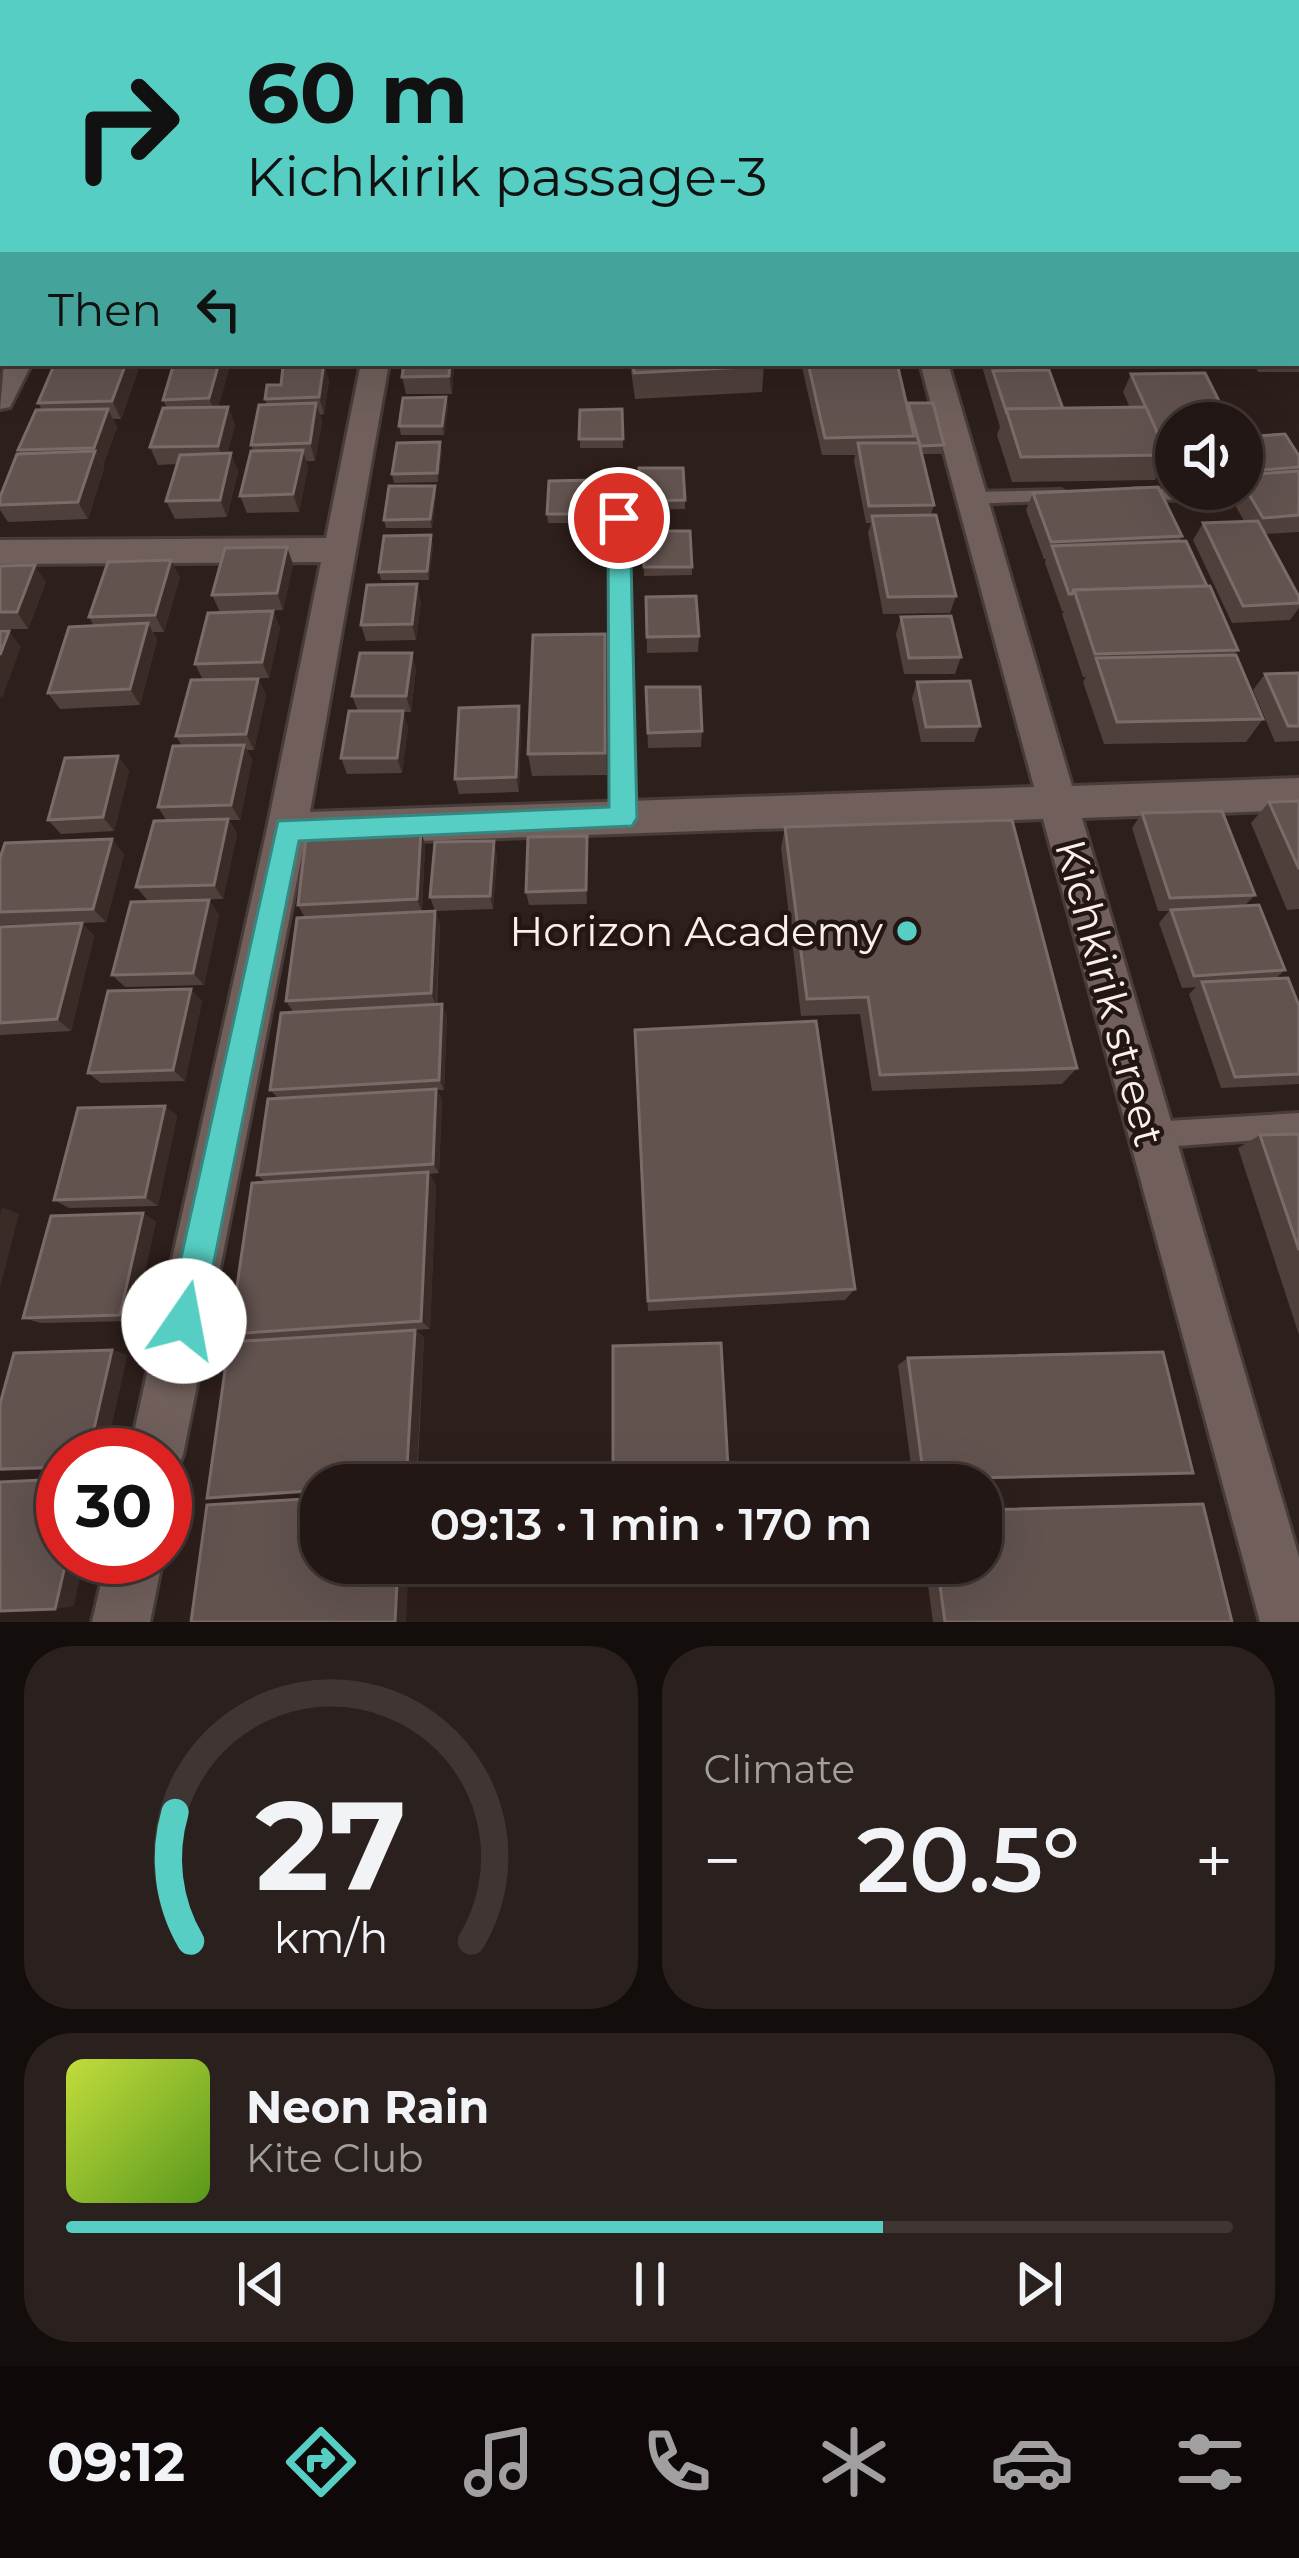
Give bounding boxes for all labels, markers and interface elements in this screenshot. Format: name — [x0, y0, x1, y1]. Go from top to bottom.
text: 60 m — [246, 42, 468, 144]
icon: right — [48, 48, 204, 204]
text: Kichkirik passage-3 — [246, 144, 767, 210]
icon: left — [186, 276, 252, 342]
text: Then — [48, 282, 162, 337]
map controls — [1155, 402, 1263, 510]
button: sound — [1155, 402, 1263, 510]
pin — [568, 467, 670, 569]
icon: arrive — [586, 485, 652, 551]
street label: Kichkirik street — [1044, 834, 1176, 1152]
place label: Horizon Academy — [509, 905, 883, 957]
marker: Horizon Academy — [894, 918, 920, 944]
position arrow — [121, 1258, 247, 1384]
speed limit sign: 30 — [36, 1428, 192, 1584]
text: 09:13 · 1 min · 170 m — [430, 1496, 872, 1551]
text: Climate — [704, 1745, 855, 1793]
text: 27 — [255, 1769, 406, 1921]
text: 20.5° — [857, 1805, 1080, 1915]
text: − — [704, 1820, 741, 1901]
text: + — [1195, 1820, 1233, 1901]
text: km/h — [274, 1910, 388, 1963]
text: Neon Rain — [246, 2079, 489, 2134]
text: Kite Club — [246, 2134, 424, 2182]
icon: previous — [228, 2251, 294, 2317]
icon: pause — [617, 2251, 683, 2317]
icon: next — [1006, 2251, 1072, 2317]
icon: directions — [279, 2420, 363, 2504]
icon: music — [457, 2420, 541, 2504]
icon: phone — [635, 2420, 719, 2504]
icon: climate — [812, 2420, 896, 2504]
icon: car — [990, 2420, 1074, 2504]
icon: filters — [1168, 2420, 1252, 2504]
text: 09:12 — [47, 2429, 185, 2495]

